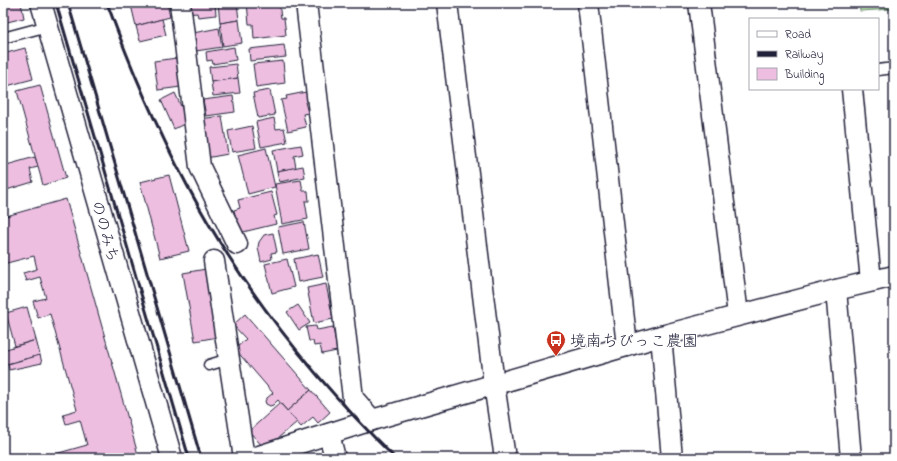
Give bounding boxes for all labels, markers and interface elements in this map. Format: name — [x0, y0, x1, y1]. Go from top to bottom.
legend — [749, 18, 879, 90]
text: Road — [785, 26, 811, 44]
text: Railway — [785, 46, 824, 65]
text: Building — [784, 66, 824, 85]
street label: ののみち — [84, 198, 124, 265]
bus stop icon: 境南ちびっこ農園 — [545, 329, 567, 357]
place label: 境南ちびっこ農園 — [570, 330, 698, 354]

